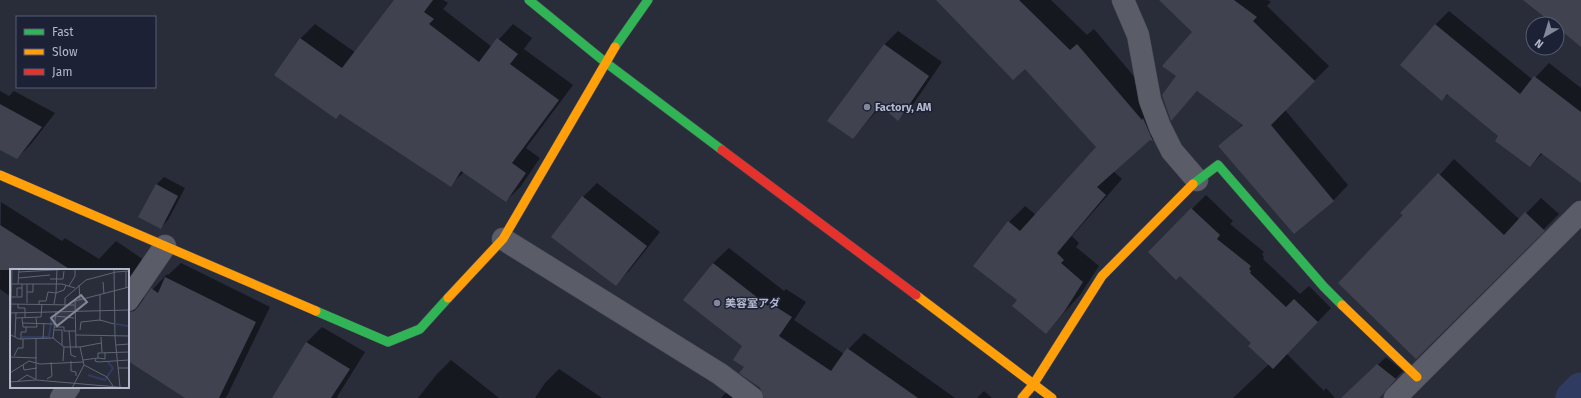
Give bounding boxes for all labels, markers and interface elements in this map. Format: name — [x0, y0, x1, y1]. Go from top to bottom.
legend — [16, 16, 156, 88]
north arrow — [1525, 16, 1565, 56]
text: Fast — [52, 25, 74, 39]
text: N — [1532, 36, 1546, 51]
text: Slow — [52, 45, 78, 59]
text: Jam — [52, 65, 72, 79]
place label: Factory, AM — [875, 101, 932, 114]
marker: Factory, AM — [862, 102, 872, 112]
inset map — [10, 269, 129, 388]
place label: 美容室アダ — [725, 297, 780, 310]
marker: 美容室アダ — [712, 298, 722, 308]

